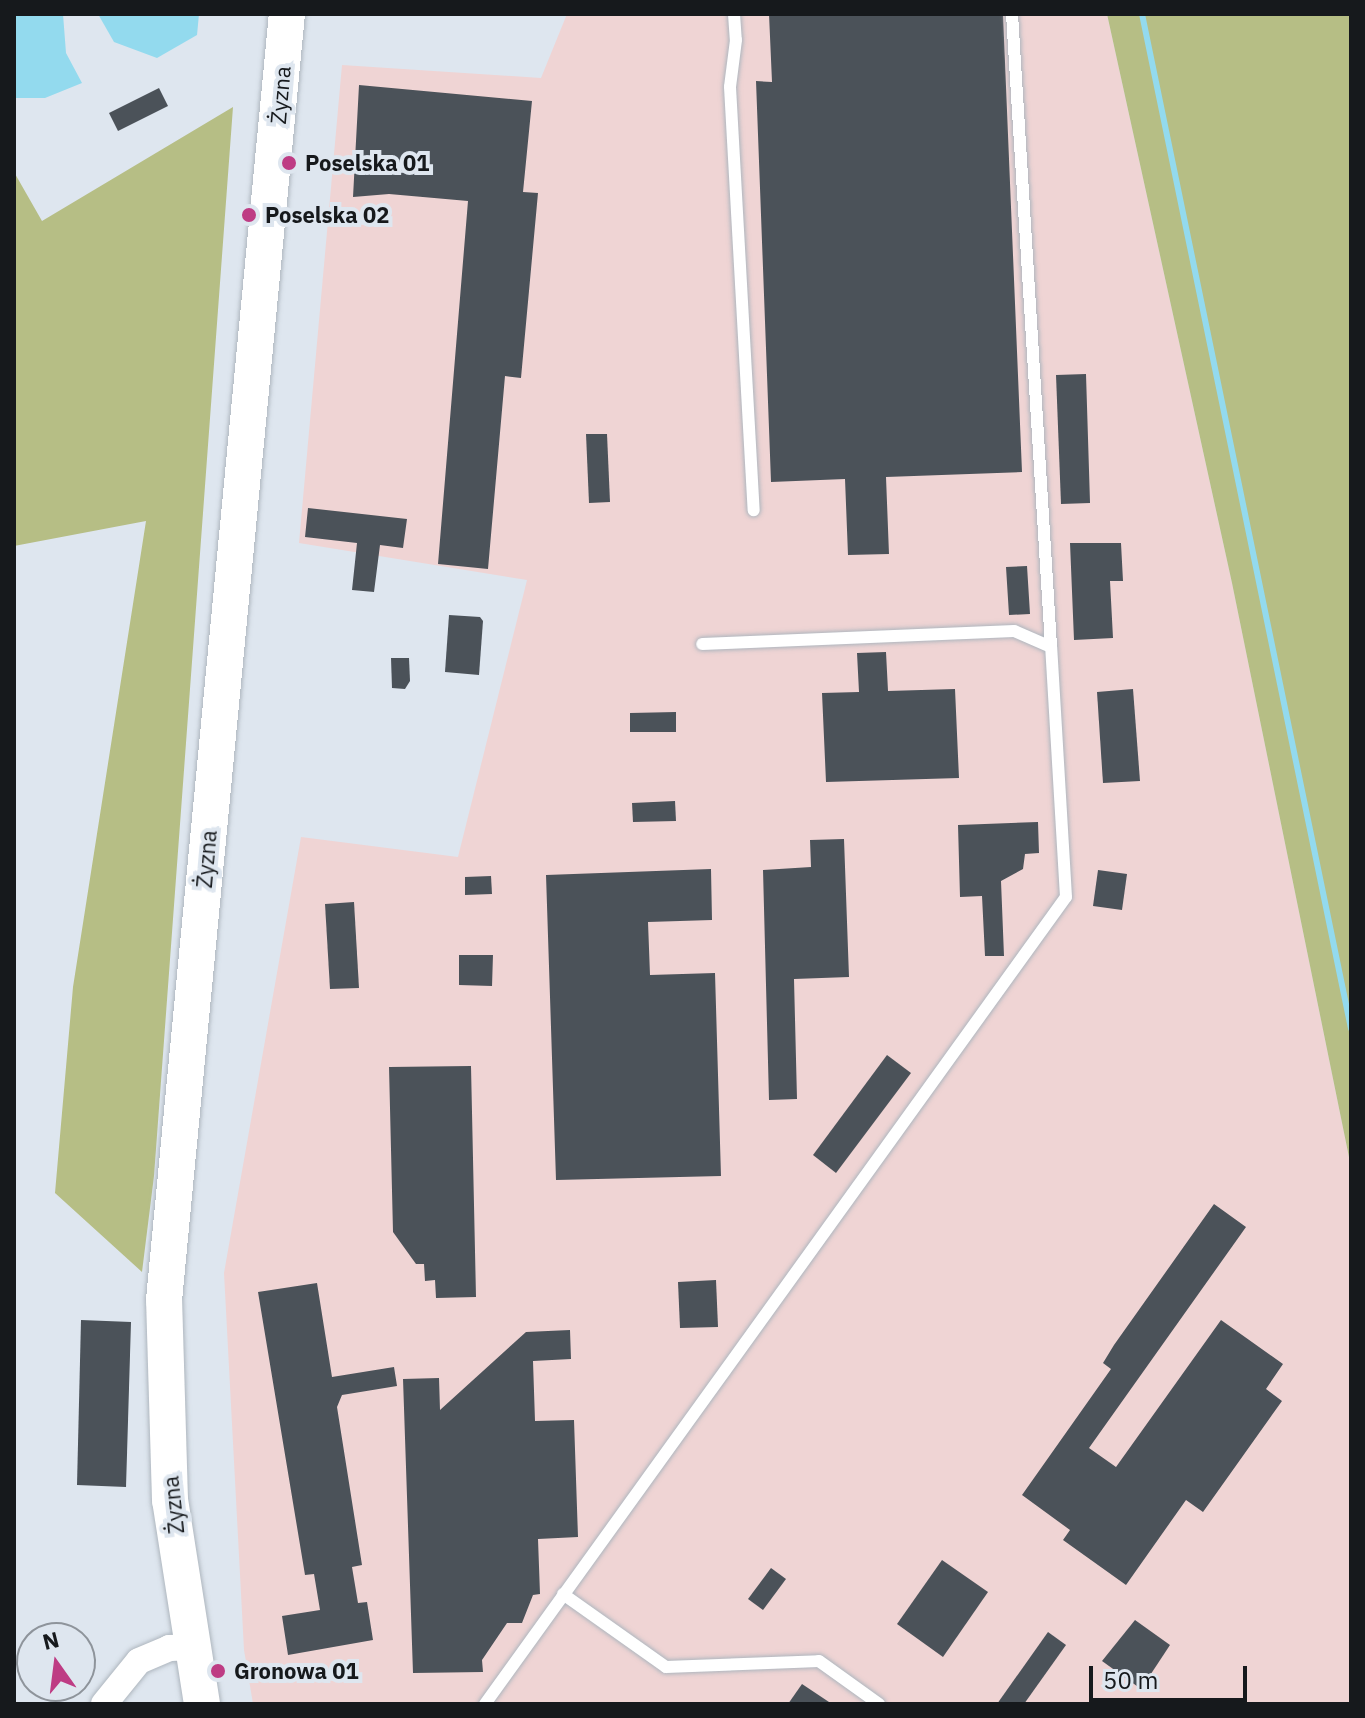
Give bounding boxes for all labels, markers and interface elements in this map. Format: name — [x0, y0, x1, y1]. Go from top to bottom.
street label: Żyzna — [264, 65, 296, 125]
place label: Poselska 01 — [305, 150, 429, 176]
marker: Poselska 01 — [280, 154, 298, 172]
place label: Poselska 02 — [265, 202, 389, 228]
marker: Poselska 02 — [240, 206, 258, 224]
street label: Żyzna — [190, 829, 222, 889]
street label: Żyzna — [157, 1475, 189, 1535]
north arrow — [16, 1622, 96, 1702]
text: N — [39, 1624, 62, 1656]
scale bar — [1093, 1650, 1251, 1700]
place label: Gronowa 01 — [234, 1658, 359, 1684]
marker: Gronowa 01 — [209, 1662, 227, 1680]
text: 50 m — [1103, 1664, 1158, 1696]

